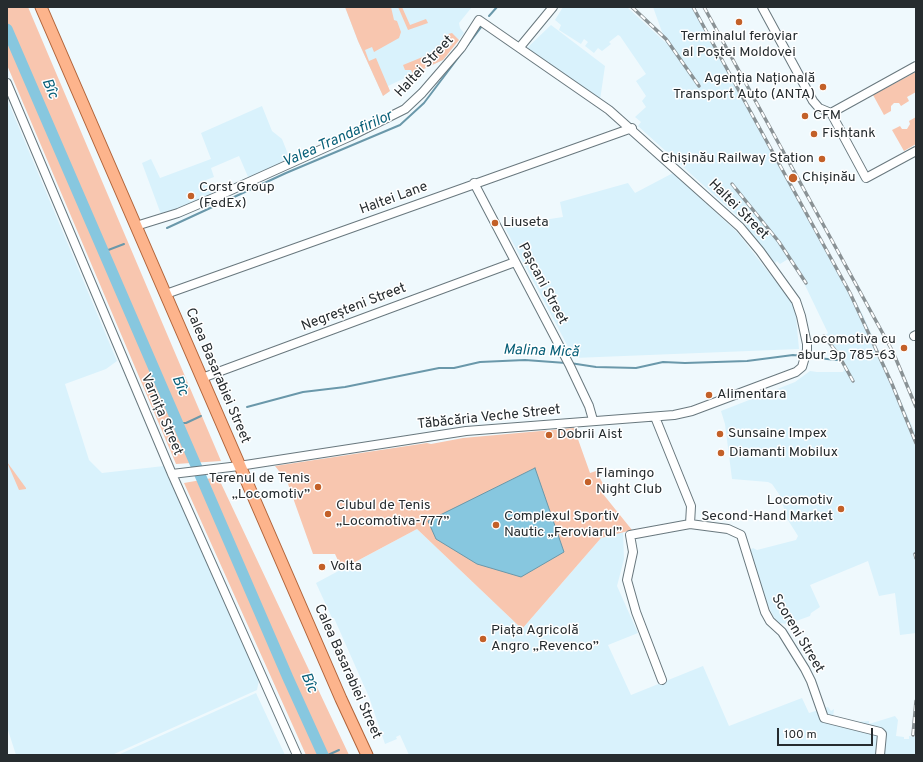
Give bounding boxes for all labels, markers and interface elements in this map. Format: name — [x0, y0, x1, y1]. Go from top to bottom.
marker: Terminalul feroviar al Poștei Moldovei — [734, 17, 744, 27]
place label: Terminalul feroviar al Poștei Moldovei — [680, 29, 798, 62]
street label: Haltei Street — [392, 33, 458, 101]
place label: Agenția Națională Transport Auto (ANTA) — [673, 71, 815, 104]
water label: Bîc — [37, 76, 61, 102]
marker: Agenția Națională Transport Auto (ANTA) — [818, 82, 828, 92]
water label: Valea Trandafirilor — [280, 108, 396, 172]
place label: CFM — [813, 108, 841, 124]
marker: CFM — [800, 111, 810, 121]
place label: Fishtank — [822, 126, 876, 142]
marker: Fishtank — [809, 129, 819, 139]
place label: Chișinău Railway Station — [661, 151, 814, 167]
marker: Chișinău Railway Station — [817, 154, 827, 164]
place label: Chișinău — [802, 170, 856, 186]
marker: Chișinău — [787, 172, 799, 184]
street label: Haltei Street — [704, 176, 772, 244]
street label: Haltei Lane — [358, 179, 430, 219]
place label: Corst Group (FedEx) — [199, 180, 275, 212]
marker: Corst Group (FedEx) — [186, 191, 196, 201]
place label: Liuseta — [503, 215, 549, 231]
marker: Liuseta — [490, 218, 500, 228]
street label: Pașcani Street — [513, 240, 571, 328]
street label: Negreșteni Street — [299, 280, 409, 336]
street label: Calea Basarabiei Street — [181, 306, 253, 446]
place label: Locomotiva cu abur Эр 785-63 — [797, 332, 896, 364]
water label: Malina Mică — [503, 342, 579, 362]
marker: Locomotiva cu abur Эр 785-63 — [899, 343, 909, 353]
street label: Varnița Street — [136, 372, 186, 458]
water label: Bîc — [167, 373, 191, 399]
place label: Alimentara — [717, 387, 786, 403]
marker: Alimentara — [704, 390, 714, 400]
street label: Tăbăcăria Veche Street — [417, 402, 561, 434]
place label: Sunsaine Impex — [728, 426, 827, 442]
place label: Dobrii Aist — [557, 427, 623, 443]
marker: Sunsaine Impex — [715, 429, 725, 439]
marker: Dobrii Aist — [544, 430, 554, 440]
place label: Diamanti Mobilux — [729, 445, 838, 461]
marker: Diamanti Mobilux — [716, 448, 726, 458]
place label: Flamingo Night Club — [596, 466, 662, 498]
place label: Terenul de Tenis „Locomotiv” — [209, 471, 310, 504]
marker: Flamingo Night Club — [583, 477, 593, 487]
marker: Terenul de Tenis „Locomotiv” — [313, 482, 323, 492]
place label: Locomotiv Second-Hand Market — [701, 493, 833, 526]
place label: Clubul de Tenis „Locomotiva-777” — [336, 498, 449, 530]
marker: Locomotiv Second-Hand Market — [836, 504, 846, 514]
marker: Clubul de Tenis „Locomotiva-777” — [323, 509, 333, 519]
place label: Complexul Sportiv Nautic „Feroviarul” — [504, 509, 622, 542]
marker: Complexul Sportiv Nautic „Feroviarul” — [491, 520, 501, 530]
place label: Volta — [330, 559, 362, 575]
marker: Volta — [317, 562, 327, 572]
street label: Scoreni Street — [767, 592, 827, 676]
street label: Calea Basarabiei Street — [310, 602, 384, 742]
place label: Piața Agricolă Angro „Revenco” — [491, 623, 599, 656]
marker: Piața Agricolă Angro „Revenco” — [478, 634, 488, 644]
water label: Bîc — [296, 670, 320, 696]
scale bar — [779, 720, 875, 746]
text: 100 m — [784, 727, 817, 743]

